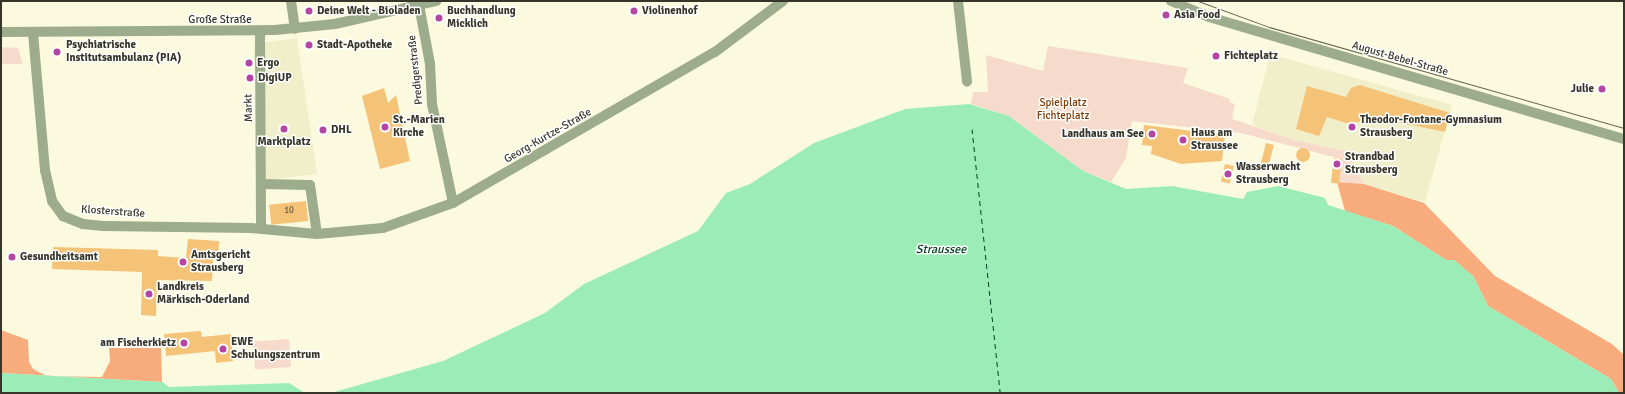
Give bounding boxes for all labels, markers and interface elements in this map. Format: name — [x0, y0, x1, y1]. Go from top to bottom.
place label: Deine Welt - Bioladen — [317, 4, 421, 18]
place label: Violinenhof — [642, 4, 697, 18]
place label: Buchhandlung Micklich — [447, 5, 516, 31]
marker: Deine Welt - Bioladen — [304, 6, 314, 16]
marker: Violinenhof — [629, 6, 639, 16]
place label: Asia Food — [1174, 8, 1220, 22]
marker: Asia Food — [1161, 10, 1171, 20]
street label: Große Straße — [188, 13, 252, 27]
marker: Buchhandlung Micklich — [434, 13, 444, 23]
street label: Predigerstraße — [406, 34, 426, 106]
place label: Stadt-Apotheke — [317, 38, 392, 52]
place label: Psychiatrische Institutsambulanz (PIA) — [66, 39, 181, 65]
street label: August-Bebel-Straße — [1350, 39, 1450, 79]
marker: Stadt-Apotheke — [304, 40, 314, 50]
marker: Psychiatrische Institutsambulanz (PIA) — [51, 46, 63, 58]
place label: Fichteplatz — [1224, 49, 1278, 63]
marker: Fichteplatz — [1211, 51, 1221, 61]
place label: Ergo — [257, 56, 279, 70]
marker: Ergo — [244, 58, 254, 68]
place label: DigiUP — [258, 71, 292, 85]
marker: DigiUP — [245, 73, 255, 83]
place label: Julie — [1571, 82, 1594, 96]
marker: Julie — [1597, 84, 1607, 94]
street label: Markt — [242, 94, 256, 122]
park label: Spielplatz Fichteplatz — [1037, 97, 1089, 123]
street label: Georg-Kurtze-Straße — [502, 106, 594, 166]
place label: St.-Marien Kirche — [393, 114, 445, 140]
place label: Theodor-Fontane-Gymnasium Strausberg — [1360, 114, 1502, 140]
marker: St.-Marien Kirche — [380, 122, 390, 132]
marker: Theodor-Fontane-Gymnasium Strausberg — [1347, 122, 1357, 132]
place label: DHL — [331, 123, 352, 137]
marker: Marktplatz — [279, 124, 289, 134]
marker: DHL — [318, 125, 328, 135]
place label: Landhaus am See — [1062, 127, 1144, 141]
place label: Haus am Straussee — [1191, 127, 1238, 153]
marker: Landhaus am See — [1147, 129, 1157, 139]
place label: Marktplatz — [257, 135, 311, 149]
marker: Haus am Straussee — [1178, 135, 1188, 145]
place label: Strandbad Strausberg — [1345, 151, 1398, 177]
marker: Strandbad Strausberg — [1332, 159, 1342, 169]
place label: Wasserwacht Strausberg — [1236, 161, 1300, 187]
marker: Wasserwacht Strausberg — [1223, 169, 1233, 179]
street label: Klosterstraße — [81, 203, 145, 221]
house number: 10 — [284, 206, 294, 216]
water label: Straussee — [916, 243, 966, 257]
place label: Amtsgericht Strausberg — [191, 249, 250, 275]
place label: Gesundheitsamt — [20, 250, 98, 264]
marker: Gesundheitsamt — [7, 252, 17, 262]
marker: Amtsgericht Strausberg — [178, 257, 188, 267]
place label: Landkreis Märkisch-Oderland — [157, 281, 249, 307]
marker: Landkreis Märkisch-Oderland — [144, 289, 154, 299]
place label: am Fischerkietz — [100, 336, 176, 350]
place label: EWE Schulungszentrum — [231, 336, 320, 362]
marker: am Fischerkietz — [179, 338, 189, 348]
marker: EWE Schulungszentrum — [218, 344, 228, 354]

